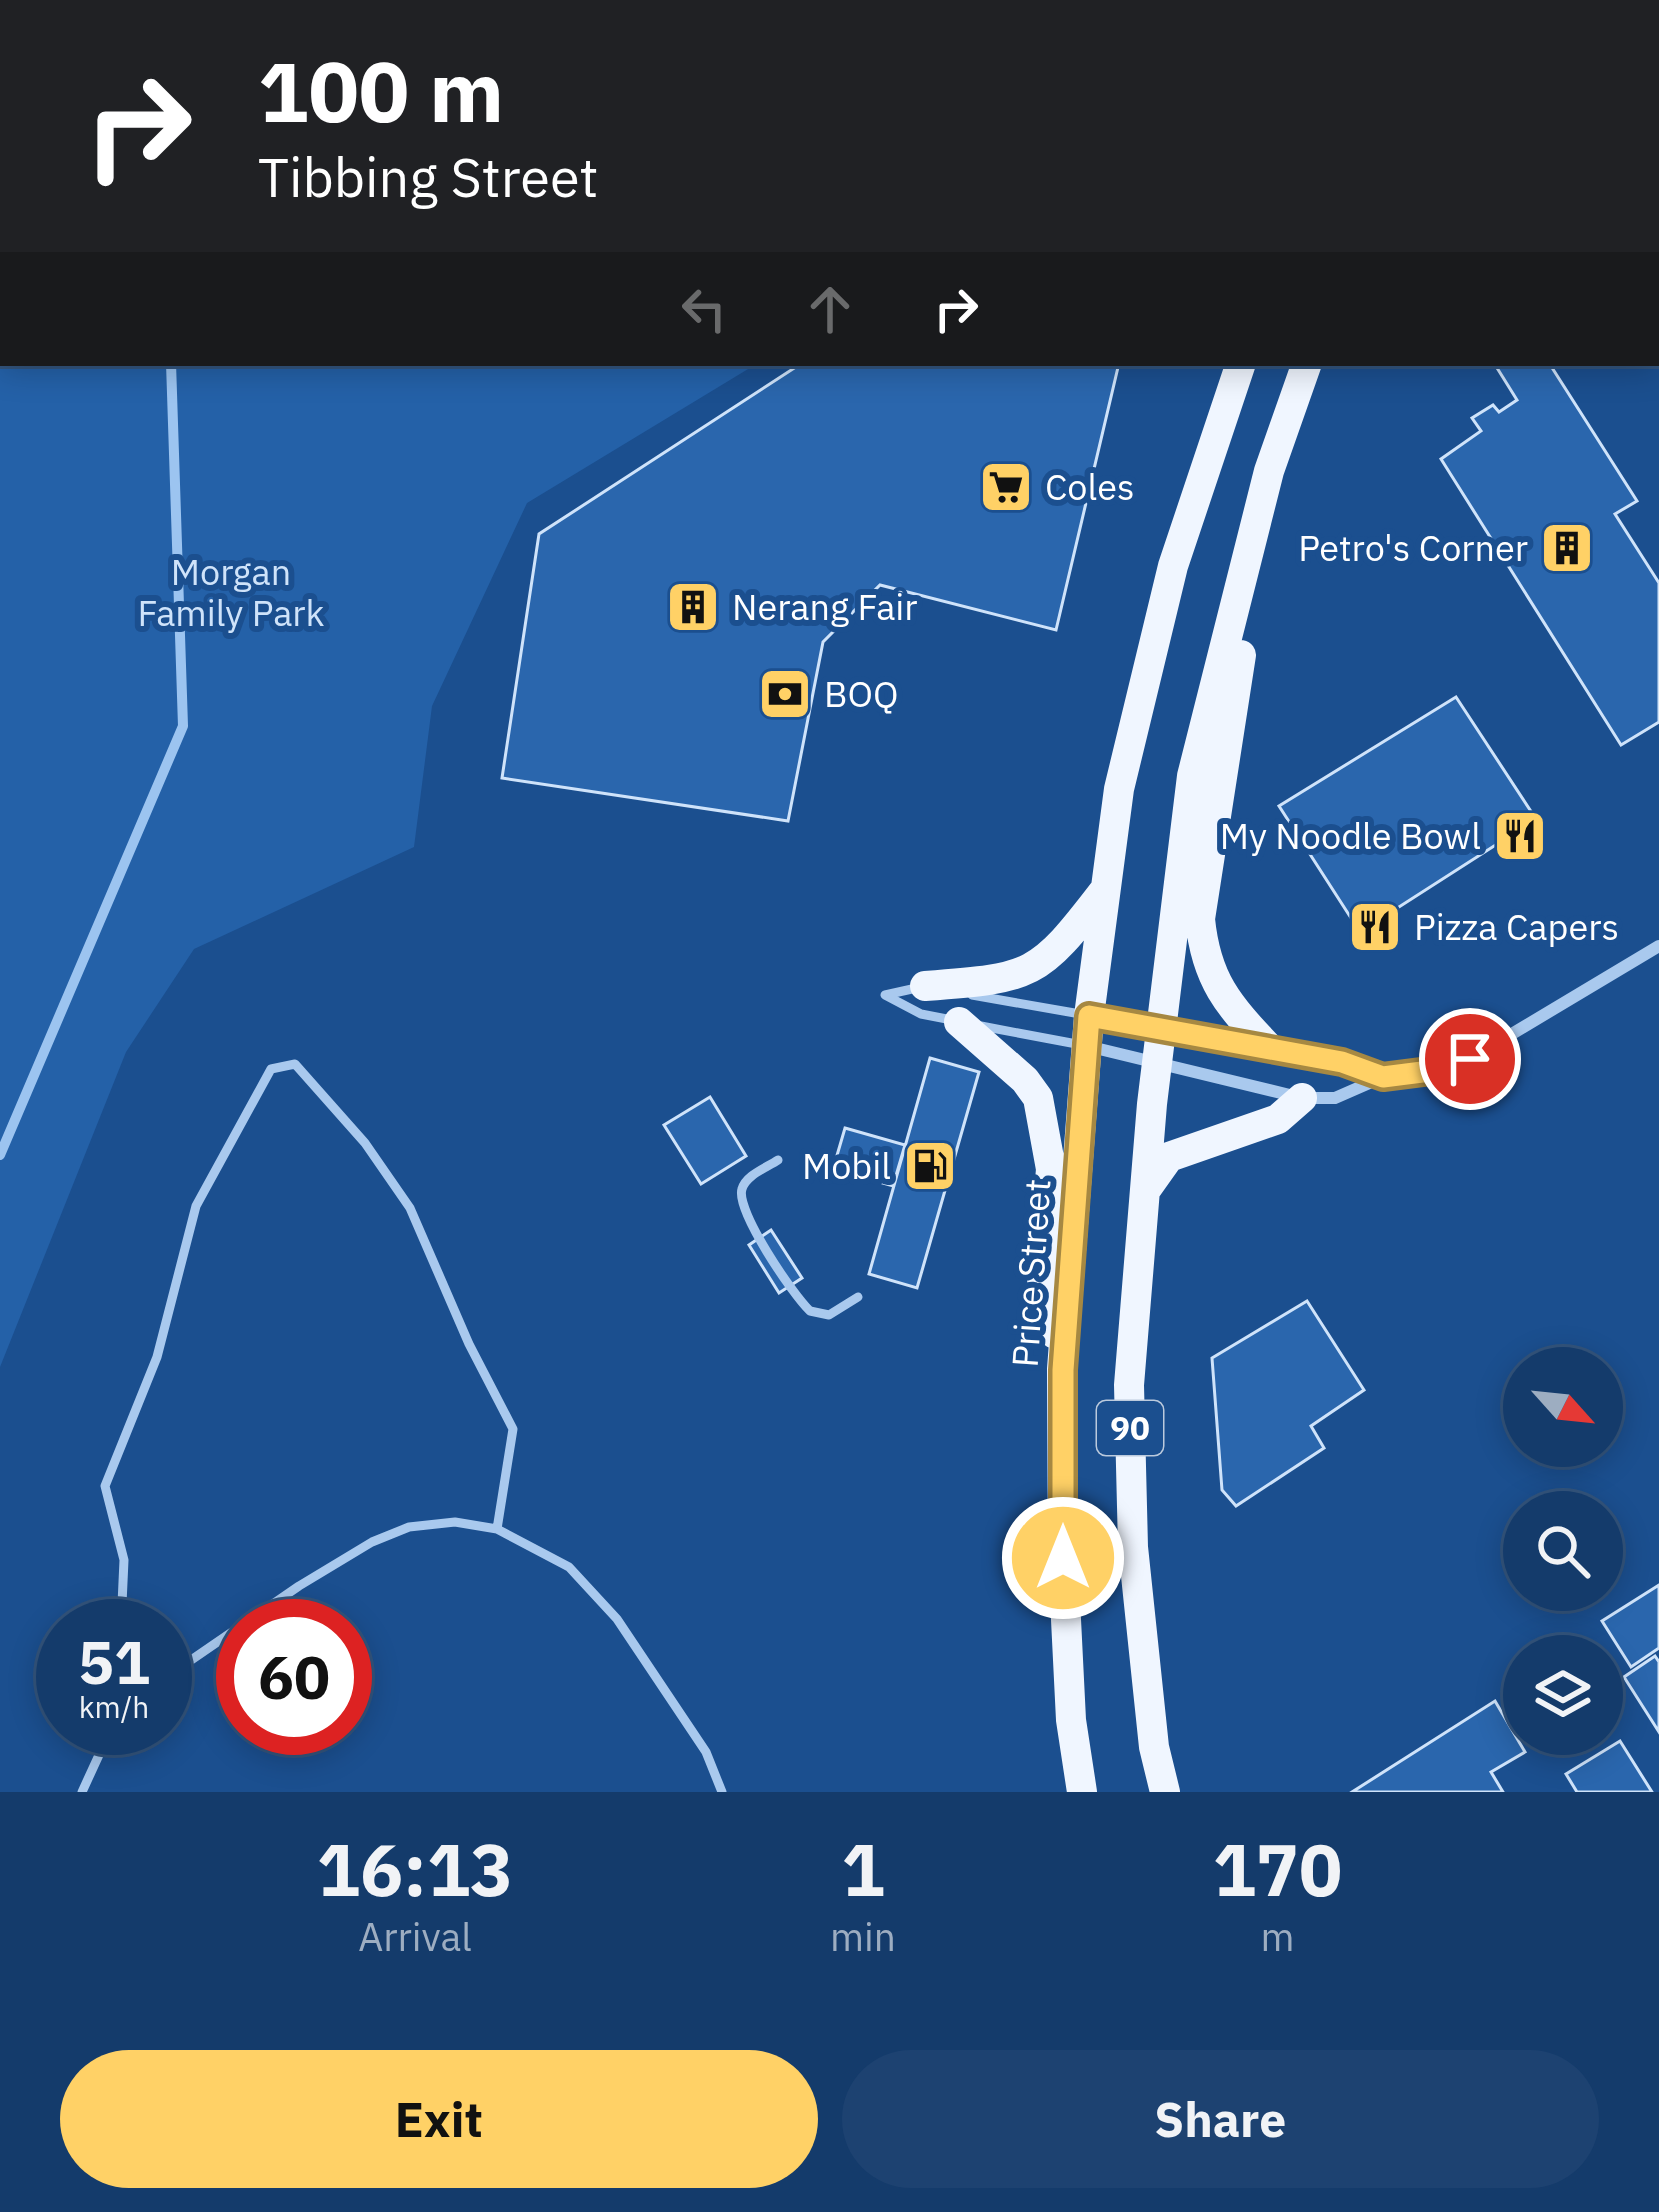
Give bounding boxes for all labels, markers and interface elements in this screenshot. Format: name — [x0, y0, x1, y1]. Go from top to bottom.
text: 100 m — [258, 36, 504, 145]
icon: right — [60, 48, 216, 204]
text: Tibbing Street — [258, 142, 599, 212]
icon: left — [671, 276, 737, 342]
icon: ahead — [797, 276, 863, 342]
icon: right — [923, 276, 989, 342]
supermarket icon: Coles — [978, 459, 1034, 515]
place label: Coles — [1045, 463, 1135, 510]
building icon: Petro's Corner — [1539, 520, 1595, 576]
place label: Petro's Corner — [1298, 524, 1528, 571]
park label: Morgan Family Park — [137, 548, 325, 636]
building icon: Nerang Fair — [665, 579, 721, 635]
place label: Nerang Fair — [732, 583, 918, 630]
bank icon: BOQ — [757, 666, 813, 722]
place label: BOQ — [824, 670, 898, 717]
restaurant icon: My Noodle Bowl — [1492, 808, 1548, 864]
place label: My Noodle Bowl — [1220, 812, 1481, 859]
restaurant icon: Pizza Capers — [1347, 899, 1403, 955]
place label: Pizza Capers — [1414, 903, 1619, 950]
pin — [1419, 1008, 1521, 1110]
icon: arrive — [1437, 1026, 1503, 1092]
fuel station icon: Mobil — [902, 1138, 958, 1194]
place label: Mobil — [802, 1142, 891, 1189]
street label: Price Street — [1000, 1177, 1061, 1369]
north arrow — [1503, 1347, 1623, 1467]
map controls — [1503, 1347, 1623, 1755]
road number: 90 — [1097, 1401, 1163, 1455]
button: search — [1503, 1491, 1623, 1611]
position arrow — [1000, 1495, 1126, 1621]
speed limit sign: 60 — [216, 1599, 372, 1755]
text: 51 — [78, 1622, 150, 1701]
button: layers — [1503, 1635, 1623, 1755]
text: km/h — [79, 1687, 149, 1726]
text: 16:13 — [317, 1822, 513, 1916]
text: 1 — [841, 1822, 885, 1916]
text: 170 — [1213, 1822, 1342, 1916]
text: Arrival — [358, 1911, 472, 1962]
text: min — [830, 1911, 896, 1962]
text: m — [1260, 1911, 1295, 1962]
button: Exit — [60, 2050, 818, 2188]
button: Share — [842, 2050, 1599, 2188]

